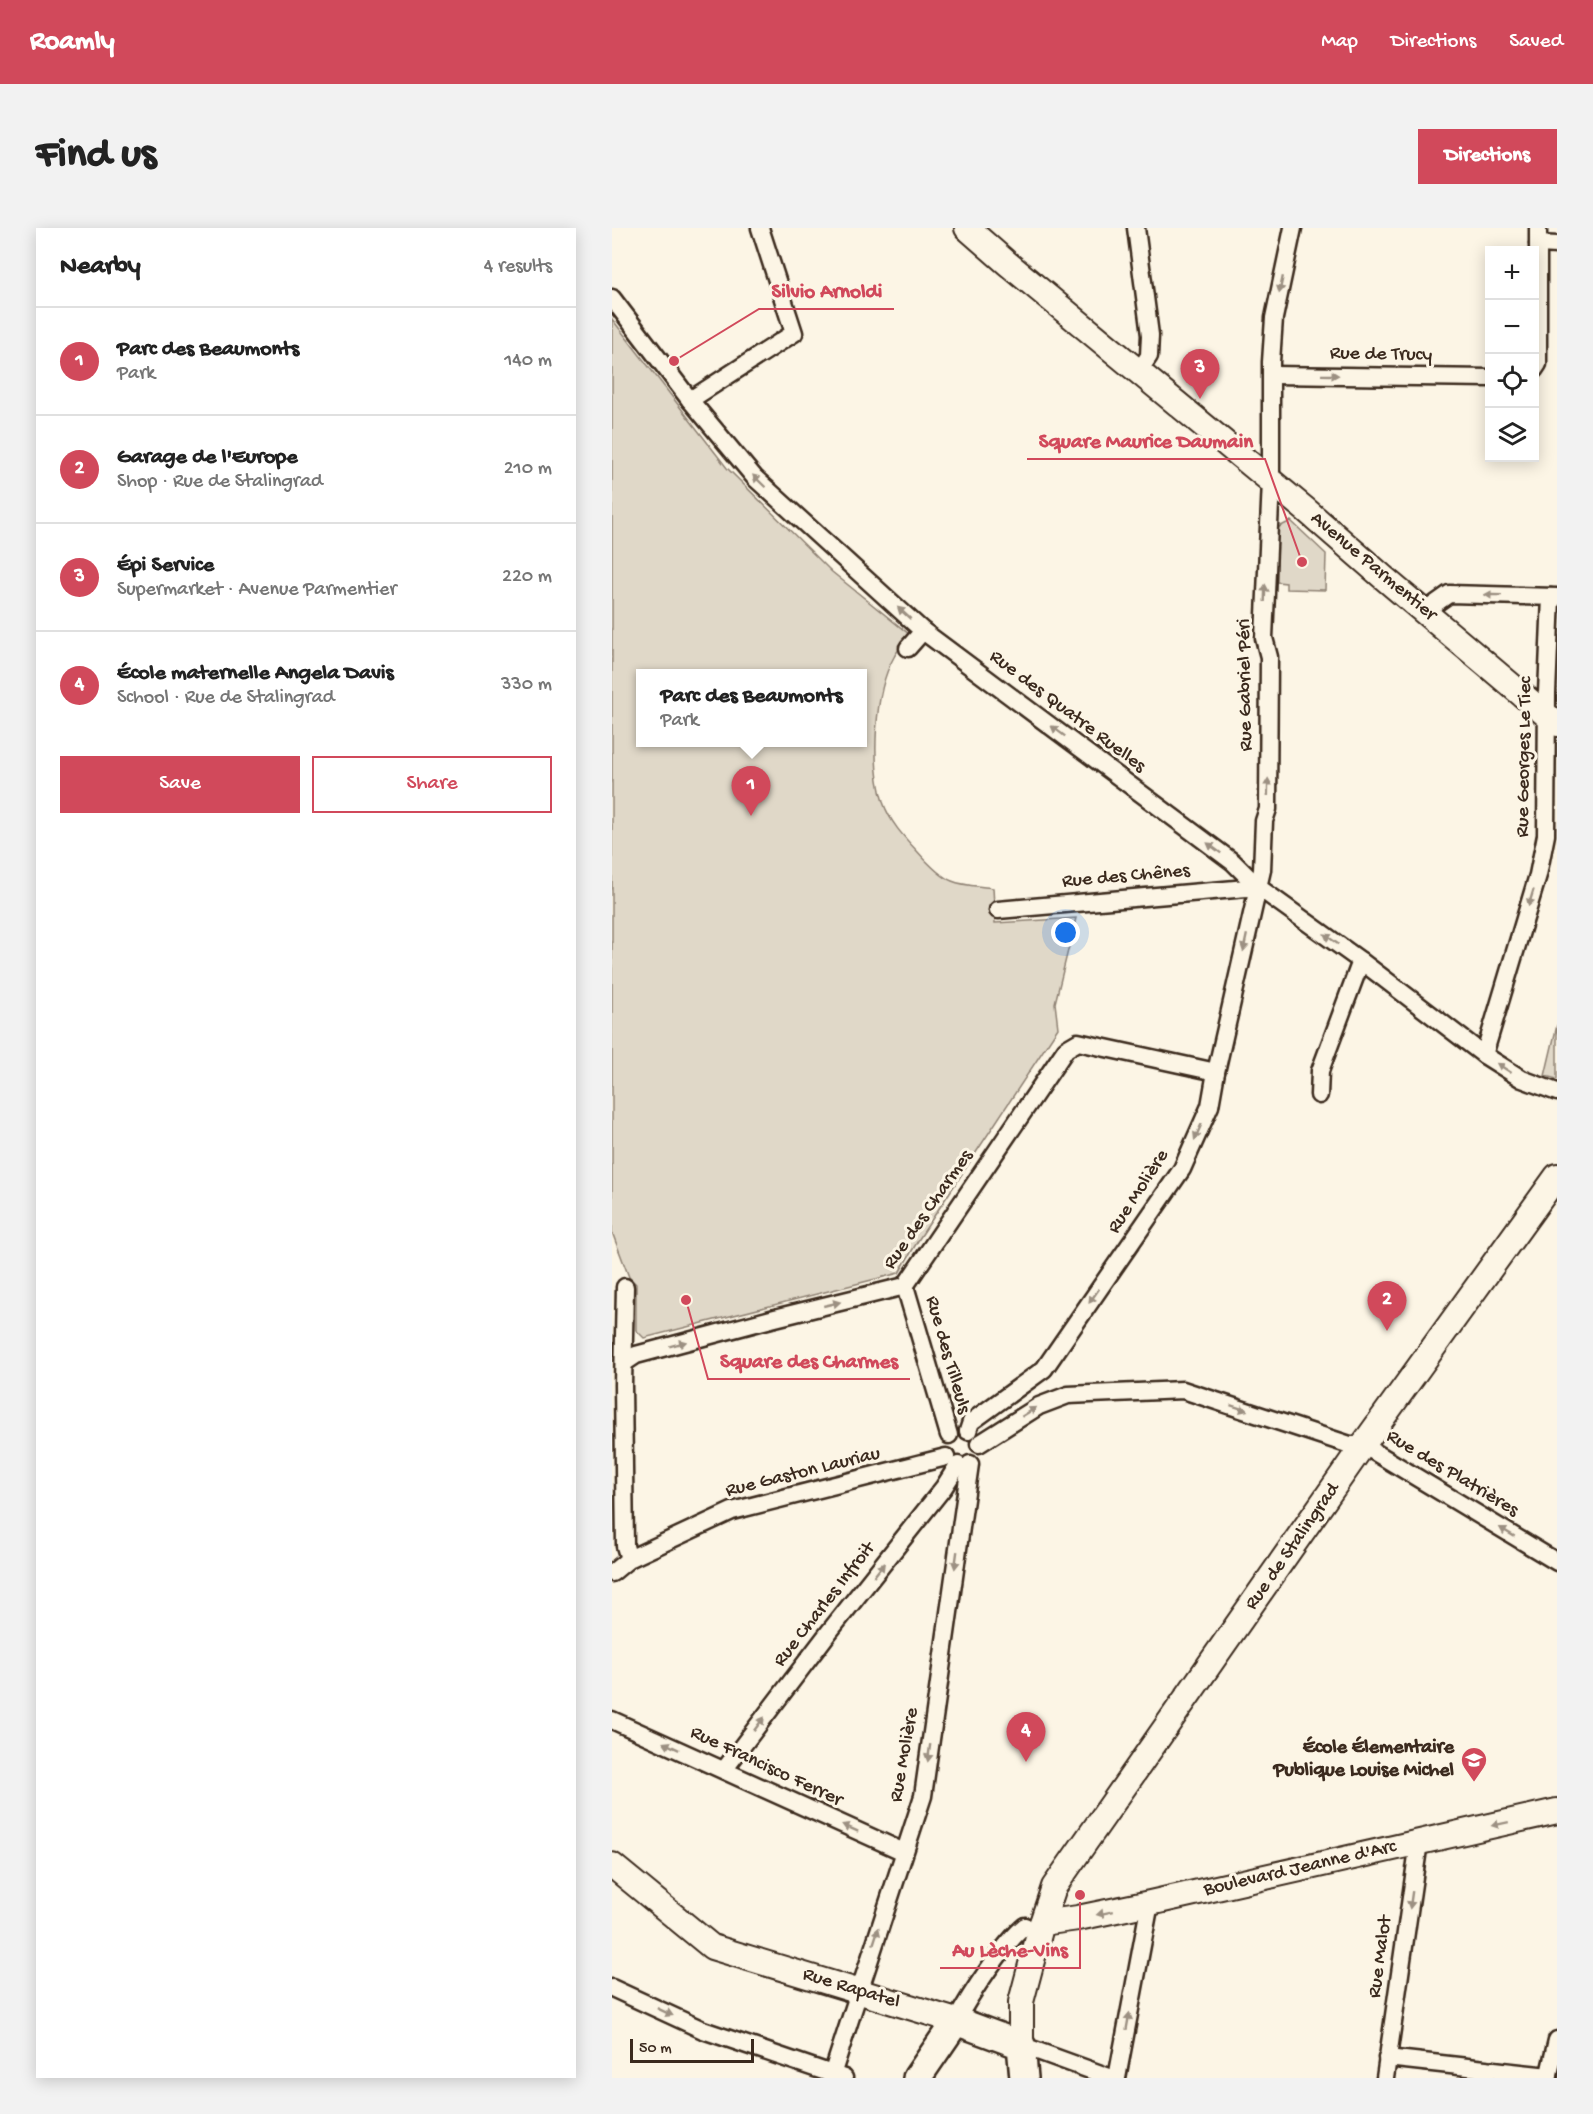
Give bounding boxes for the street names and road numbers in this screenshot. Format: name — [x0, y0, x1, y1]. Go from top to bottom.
street label: Rue de Trucy — [1330, 343, 1433, 367]
street label: Avenue Parmentier — [1305, 507, 1442, 628]
street label: Rue Gabriel Péri — [1233, 618, 1259, 752]
street label: Rue des Quatre Ruelles — [984, 646, 1150, 779]
street label: Rue Georges Le Tiec — [1512, 675, 1538, 838]
street label: Rue des Chênes — [1061, 860, 1191, 894]
street label: Rue des Charmes — [879, 1145, 979, 1274]
street label: Rue Molière — [1103, 1145, 1175, 1238]
street label: Rue des Tilleuls — [919, 1293, 975, 1417]
street label: Rue des Platrières — [1382, 1425, 1523, 1523]
street label: Rue Gaston Lauriau — [723, 1443, 883, 1503]
street label: Rue de Stalingrad — [1241, 1477, 1347, 1615]
street label: Rue Charles Infroit — [769, 1537, 882, 1672]
street label: Rue Molière — [885, 1705, 925, 1804]
street label: Rue Francisco Ferrer — [686, 1722, 848, 1813]
street label: Boulevard Jeanne d'Arc — [1201, 1835, 1400, 1903]
street label: Rue Malot — [1364, 1913, 1398, 2000]
street label: Rue Rapatel — [800, 1963, 902, 2015]

